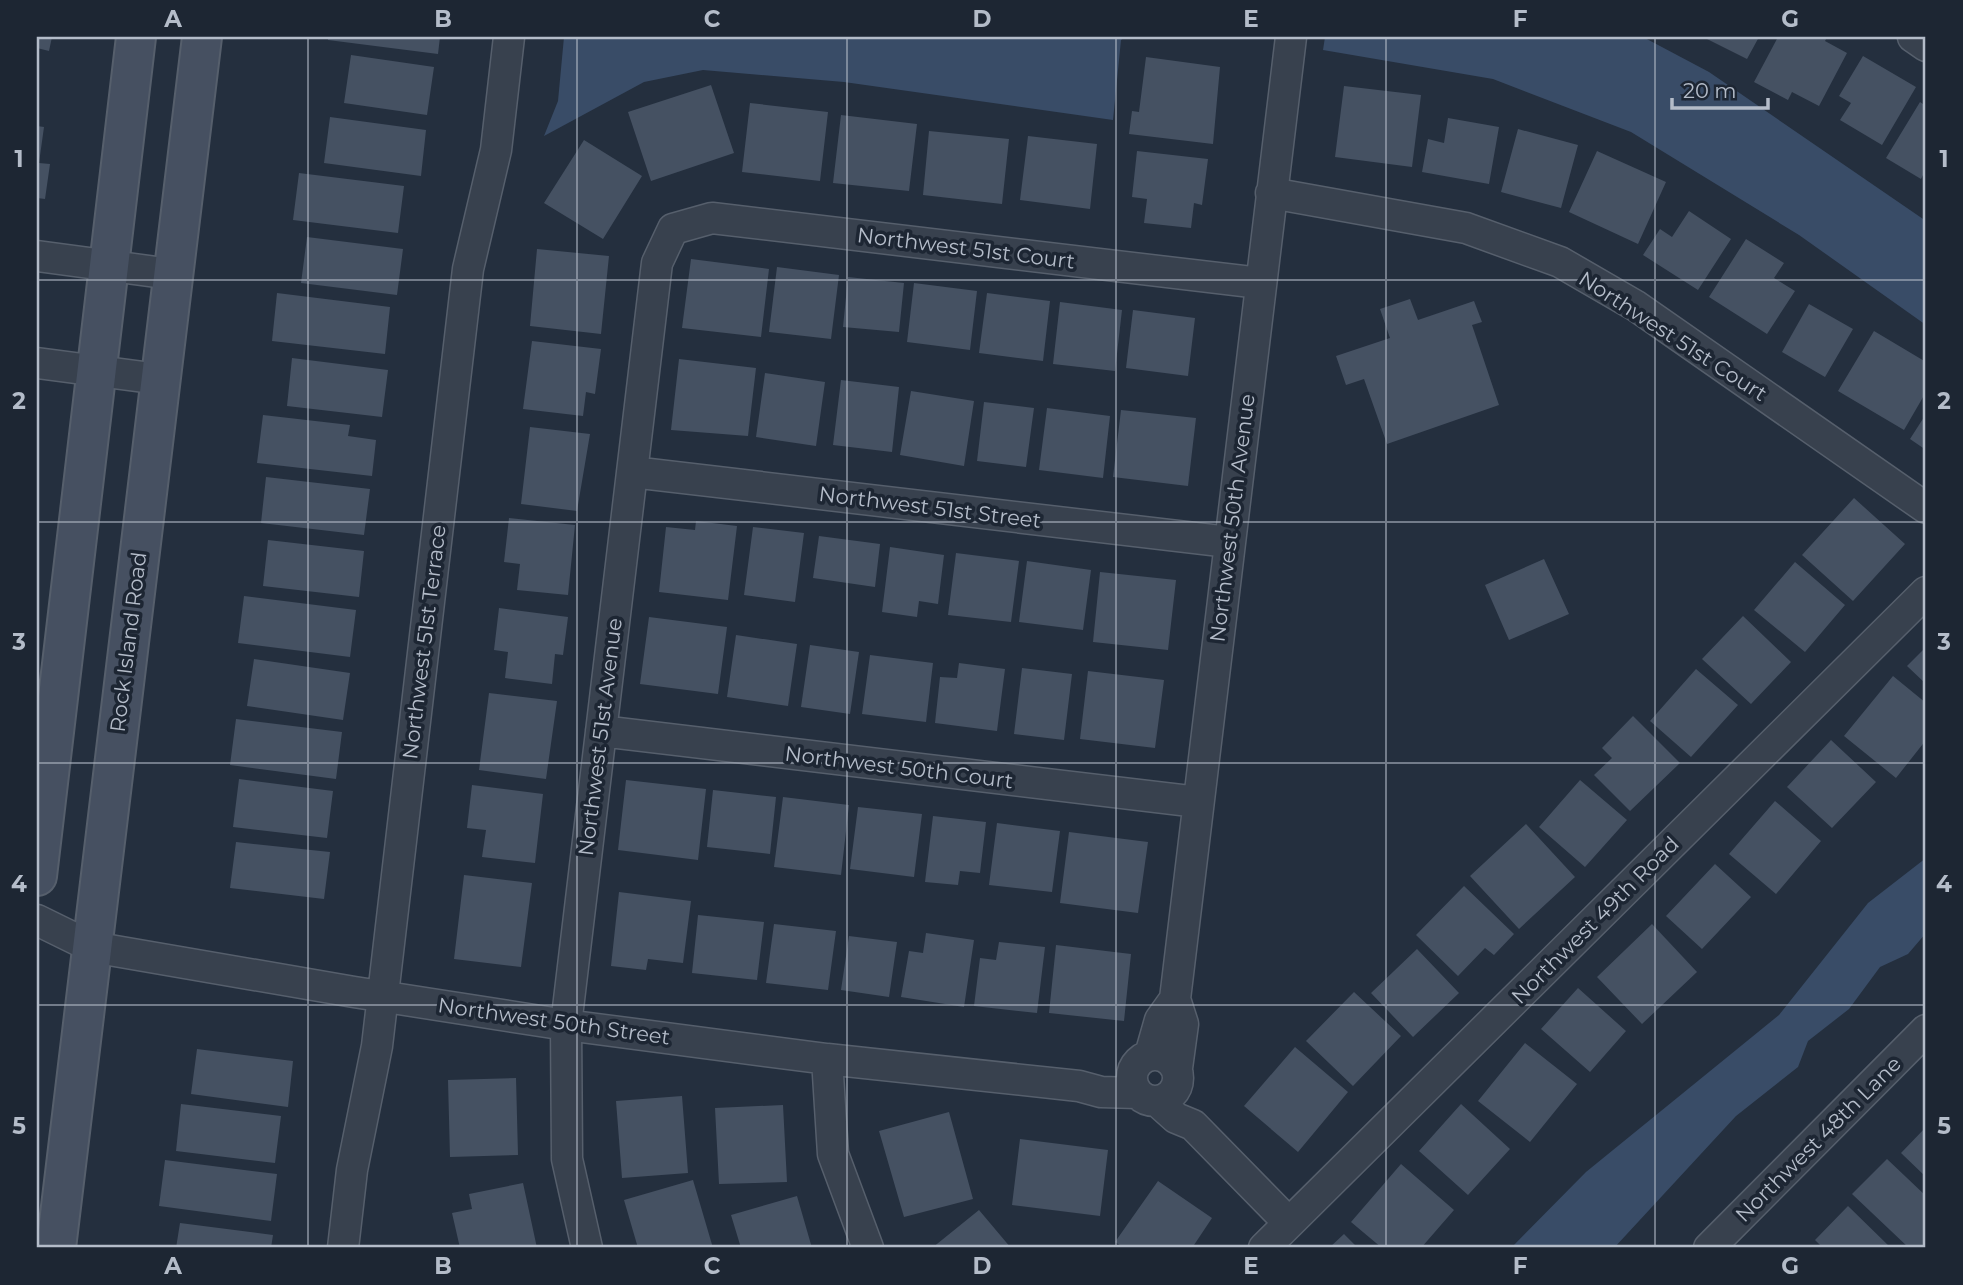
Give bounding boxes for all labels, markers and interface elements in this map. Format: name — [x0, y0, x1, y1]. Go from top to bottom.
text: A — [163, 5, 182, 33]
text: B — [434, 5, 452, 33]
text: C — [704, 5, 721, 33]
text: D — [973, 5, 992, 33]
text: E — [1243, 5, 1259, 33]
text: F — [1513, 5, 1528, 33]
text: G — [1781, 5, 1799, 33]
scale bar — [1672, 66, 1769, 110]
text: 20 m — [1683, 78, 1737, 103]
text: 1 — [14, 145, 24, 173]
text: 1 — [1939, 145, 1949, 173]
street label: Northwest 51st Court — [856, 222, 1076, 274]
street label: Northwest 51st Court — [1574, 266, 1772, 406]
text: 2 — [12, 387, 26, 415]
text: 2 — [1937, 387, 1951, 415]
street label: Northwest 50th Avenue — [1204, 392, 1260, 644]
street label: Northwest 51st Street — [817, 481, 1043, 533]
street label: Northwest 51st Terrace — [397, 523, 451, 761]
street label: Rock Island Road — [105, 550, 151, 734]
street label: Northwest 51st Avenue — [573, 617, 627, 857]
text: 3 — [11, 628, 26, 656]
text: 3 — [1936, 628, 1951, 656]
street label: Northwest 50th Court — [783, 741, 1015, 793]
street label: Northwest 49th Road — [1506, 831, 1684, 1009]
text: 4 — [11, 870, 27, 898]
text: 4 — [1936, 870, 1952, 898]
street label: Northwest 50th Street — [436, 992, 672, 1050]
street label: Northwest 48th Lane — [1730, 1051, 1906, 1227]
text: 5 — [12, 1112, 26, 1140]
text: 5 — [1937, 1112, 1951, 1140]
text: A — [163, 1252, 182, 1280]
text: B — [434, 1252, 452, 1280]
text: C — [704, 1252, 721, 1280]
text: D — [973, 1252, 992, 1280]
text: E — [1243, 1252, 1259, 1280]
text: F — [1513, 1252, 1528, 1280]
text: G — [1781, 1252, 1799, 1280]

